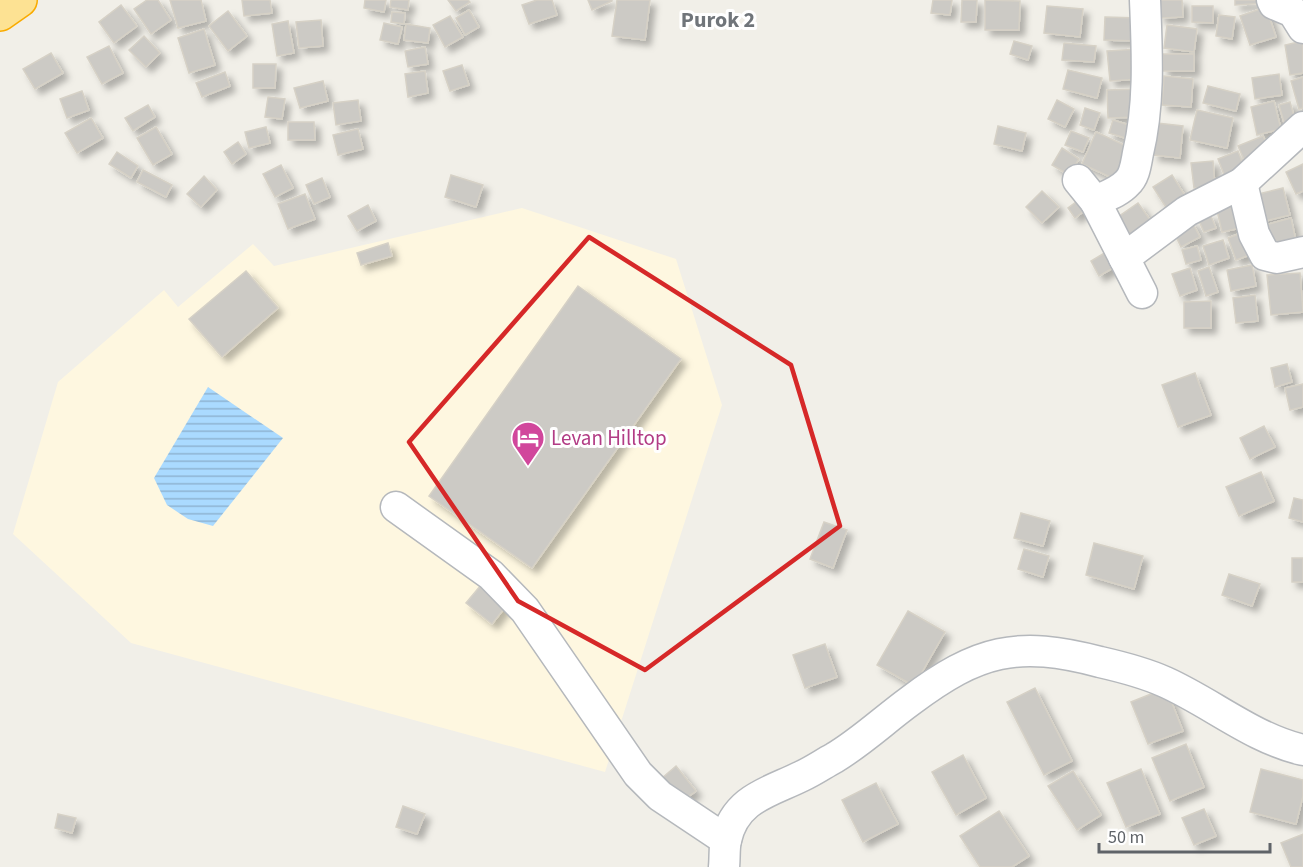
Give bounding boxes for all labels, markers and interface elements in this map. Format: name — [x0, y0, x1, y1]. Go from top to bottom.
district label: Purok 2 — [681, 4, 755, 36]
hotel icon: Levan Hilltop — [510, 420, 546, 467]
place label: Levan Hilltop — [551, 423, 667, 453]
scale bar — [1099, 816, 1270, 854]
text: 50 m — [1108, 825, 1144, 850]

